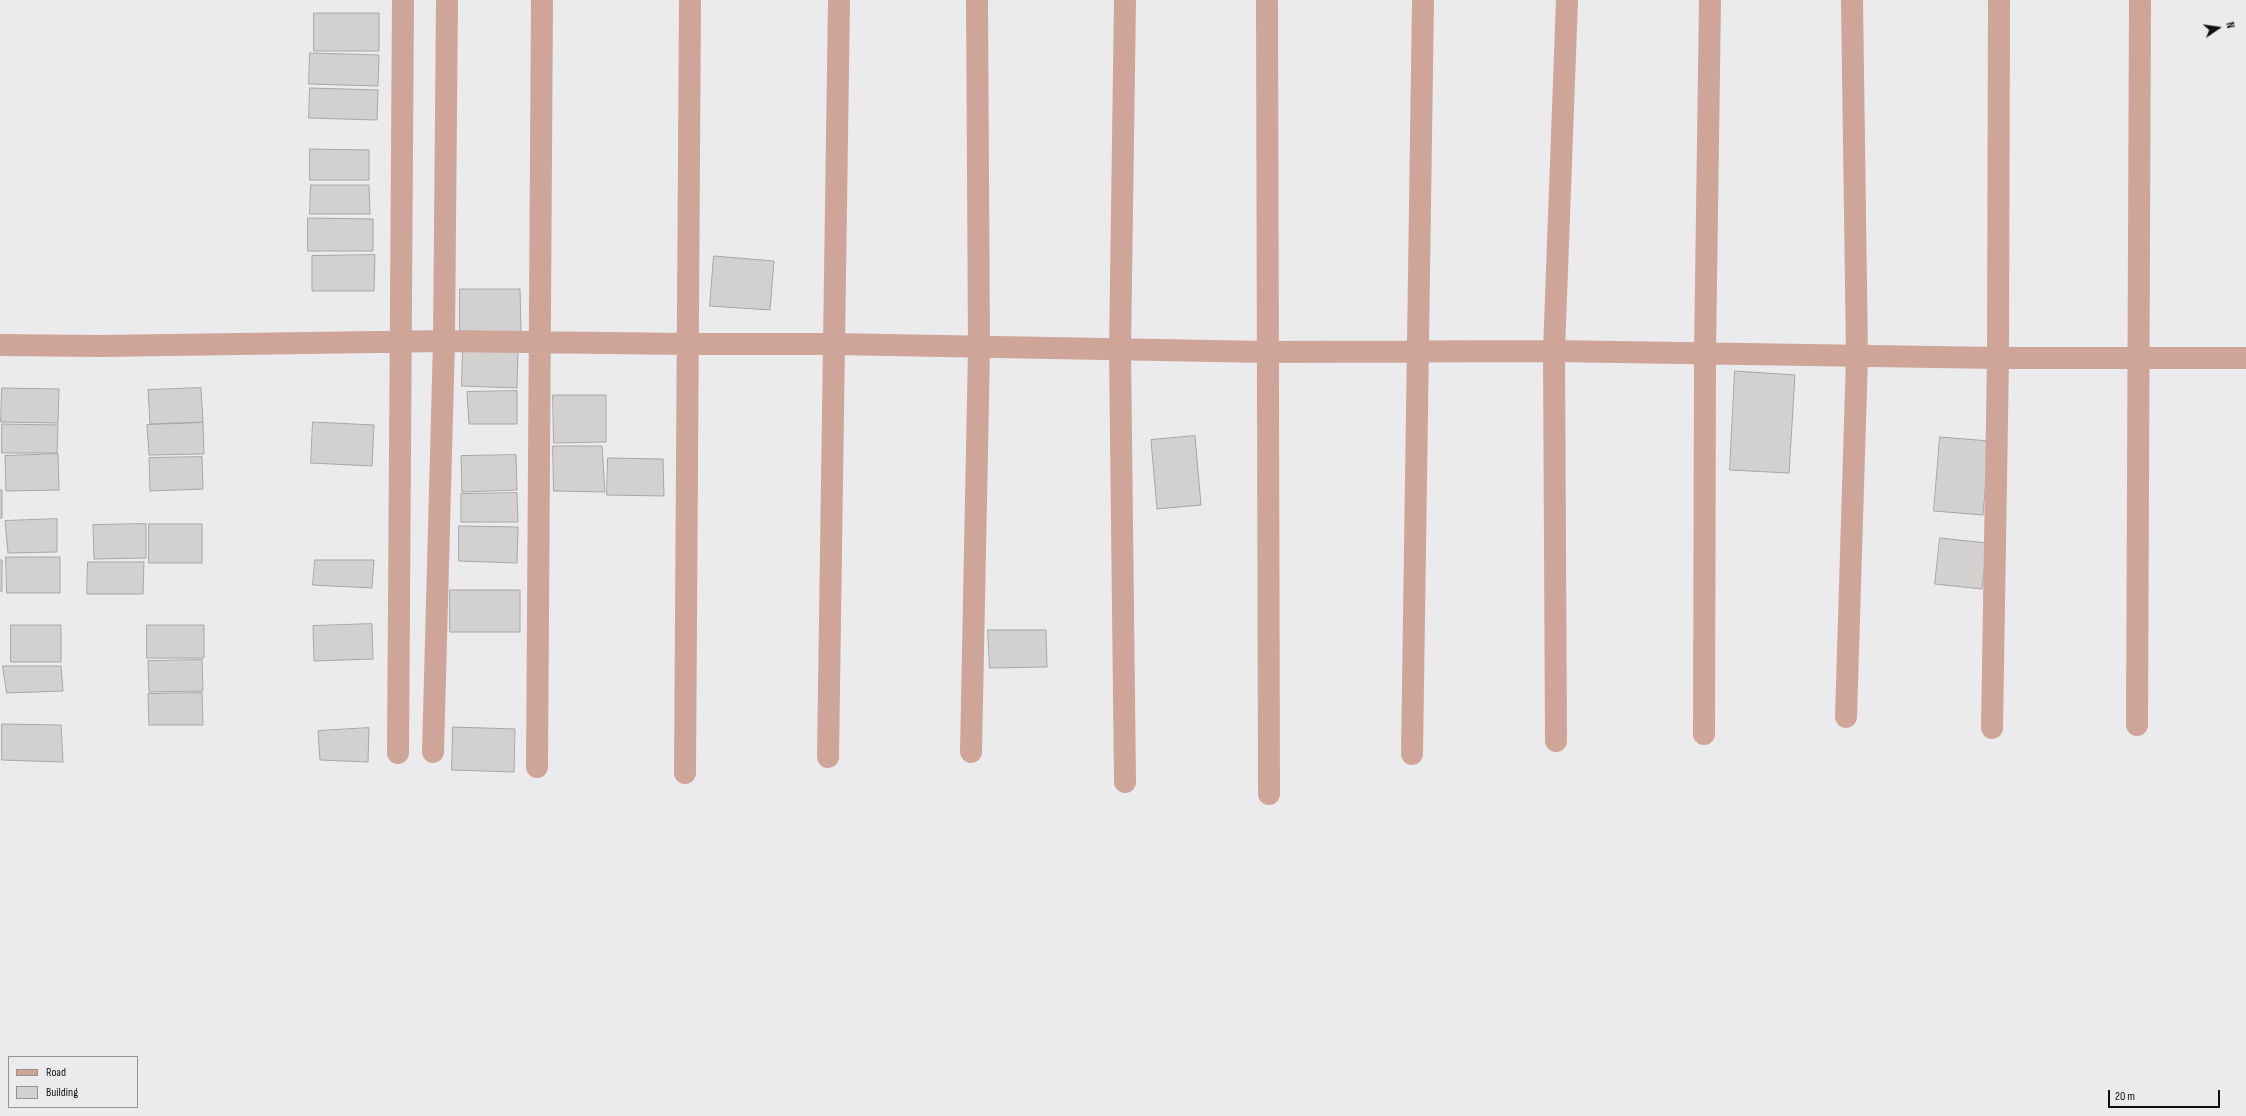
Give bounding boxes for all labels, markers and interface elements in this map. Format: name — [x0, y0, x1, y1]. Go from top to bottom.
north arrow — [2198, 8, 2238, 48]
text: N — [2223, 21, 2237, 30]
legend — [8, 1056, 138, 1108]
text: Road — [46, 1065, 66, 1080]
scale bar — [2110, 1082, 2222, 1108]
text: Building — [46, 1085, 78, 1100]
text: 20 m — [2115, 1089, 2135, 1104]

